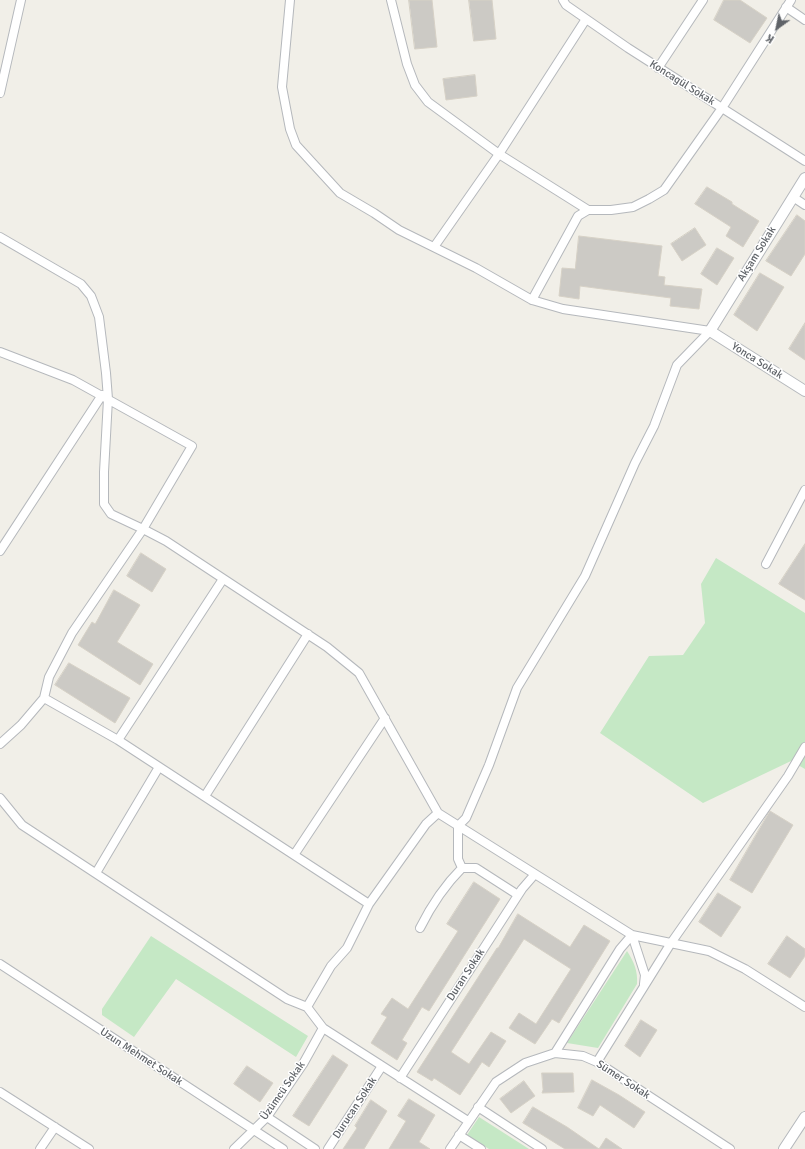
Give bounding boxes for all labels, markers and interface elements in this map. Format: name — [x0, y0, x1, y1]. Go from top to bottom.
north arrow — [757, 8, 797, 48]
text: K — [764, 31, 777, 46]
street label: Koncagül Sokak — [647, 58, 717, 108]
street label: Akşam Sokak — [735, 224, 779, 284]
street label: Yonca Sokak — [729, 340, 785, 382]
street label: Duran Sokak — [444, 946, 488, 1004]
street label: Uzun Mehmet Sokak — [97, 1025, 185, 1089]
street label: Sümer Sokak — [594, 1058, 652, 1102]
street label: Üzümcü Sokak — [258, 1059, 308, 1123]
street label: Durucan Sokak — [330, 1075, 380, 1141]

